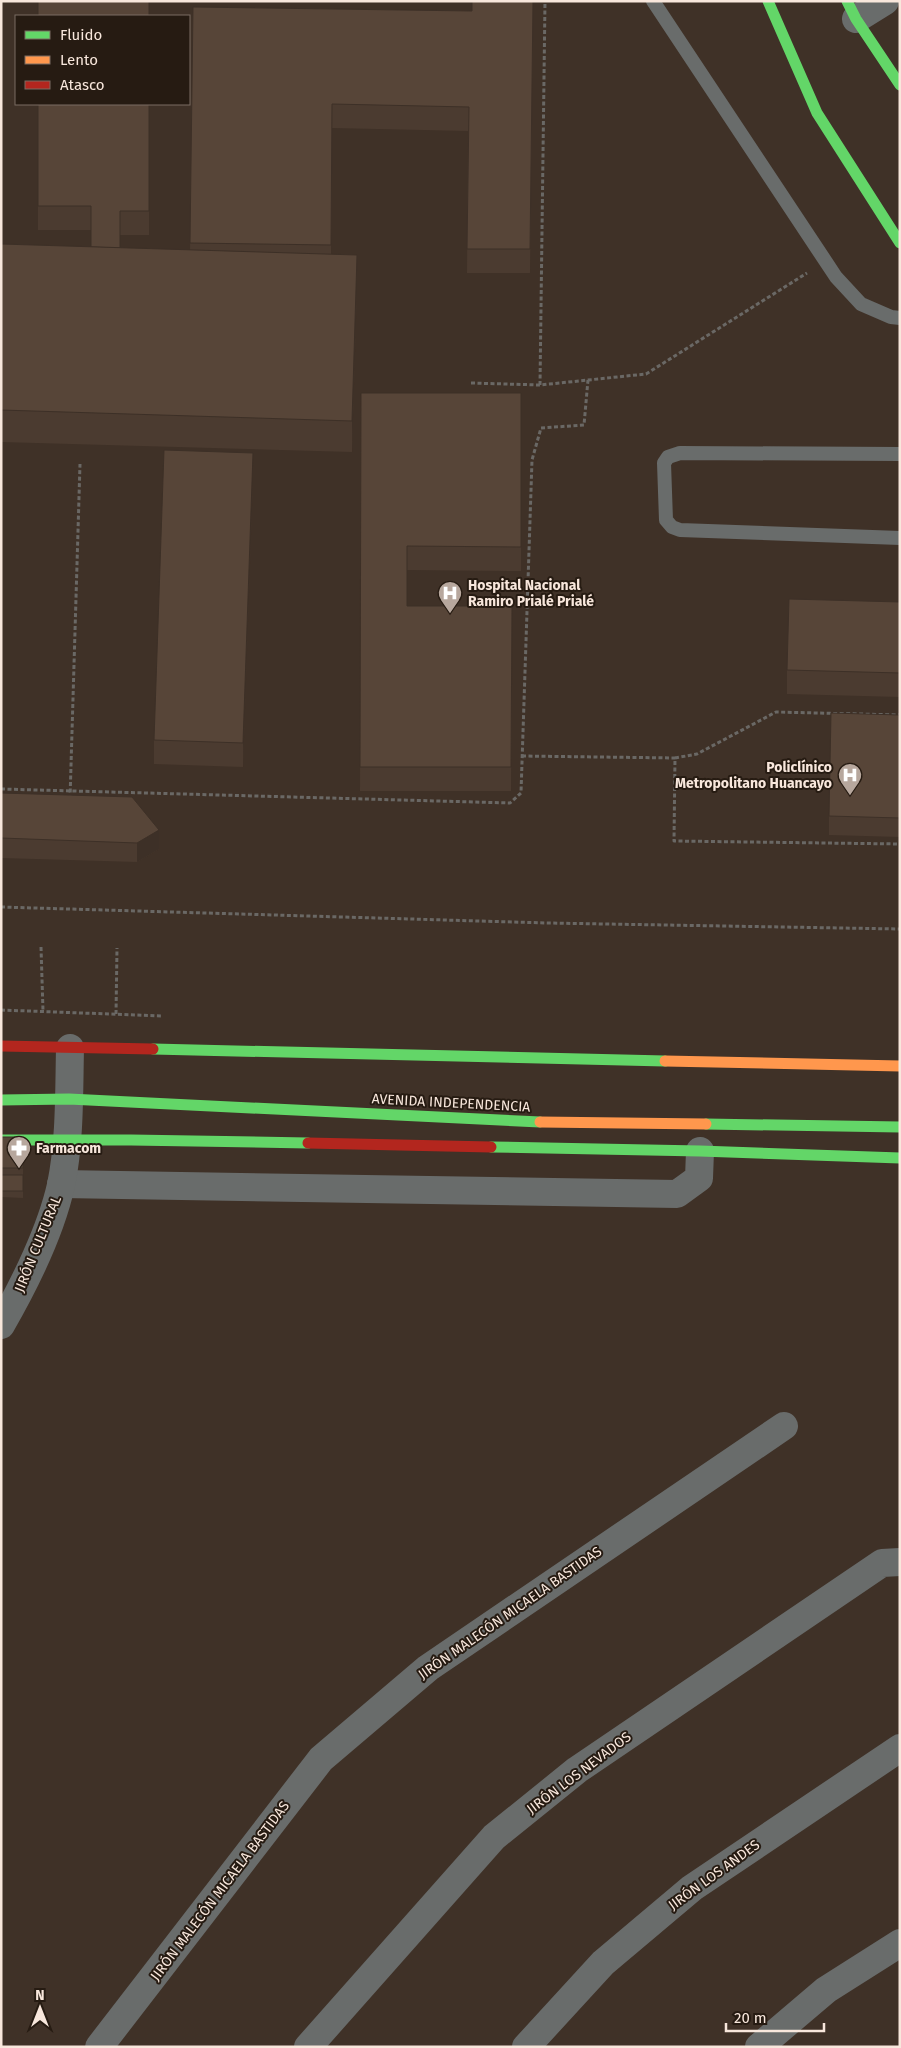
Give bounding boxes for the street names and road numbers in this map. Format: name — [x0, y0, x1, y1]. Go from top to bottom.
street label: AVENIDA INDEPENDENCIA — [371, 1090, 531, 1116]
street label: JIRÓN CULTURAL — [10, 1193, 65, 1295]
street label: JIRÓN MALECÓN MICAELA BASTIDAS — [414, 1542, 605, 1683]
street label: JIRÓN LOS NEVADOS — [523, 1727, 635, 1818]
street label: JIRÓN MALECÓN MICAELA BASTIDAS — [146, 1797, 293, 1984]
street label: JIRÓN LOS ANDES — [664, 1835, 763, 1914]

